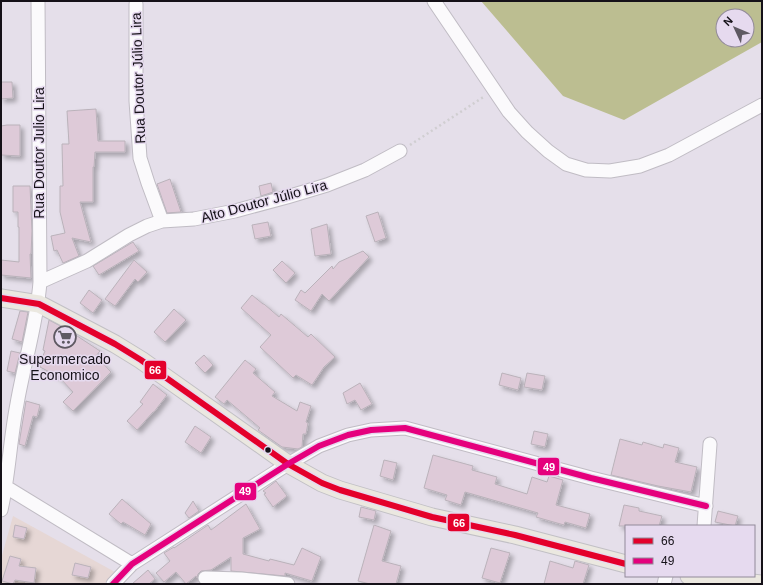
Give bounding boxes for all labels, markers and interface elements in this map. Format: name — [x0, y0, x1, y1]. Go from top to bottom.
north arrow — [715, 8, 755, 48]
street label: Rua Doutor Júlio Lira — [128, 12, 148, 144]
text: N — [721, 14, 735, 28]
street label: Rua Doutor Julio Lira — [31, 87, 47, 219]
street label: Alto Doutor Júlio Lira — [199, 176, 329, 226]
supermarket icon: Supermercado Economico — [52, 324, 78, 350]
place label: Supermercado Economico — [19, 351, 111, 383]
line badge: 66 — [144, 360, 167, 380]
text: 66 — [149, 364, 161, 376]
unlabelled marker — [263, 445, 273, 455]
line badge: 49 — [537, 457, 560, 476]
text: 49 — [543, 461, 555, 473]
line badge: 49 — [234, 482, 257, 501]
text: 49 — [239, 485, 251, 497]
line badge: 66 — [447, 513, 470, 532]
text: 66 — [453, 517, 465, 529]
legend — [625, 525, 755, 577]
text: 66 — [661, 534, 675, 548]
text: 49 — [661, 554, 675, 568]

